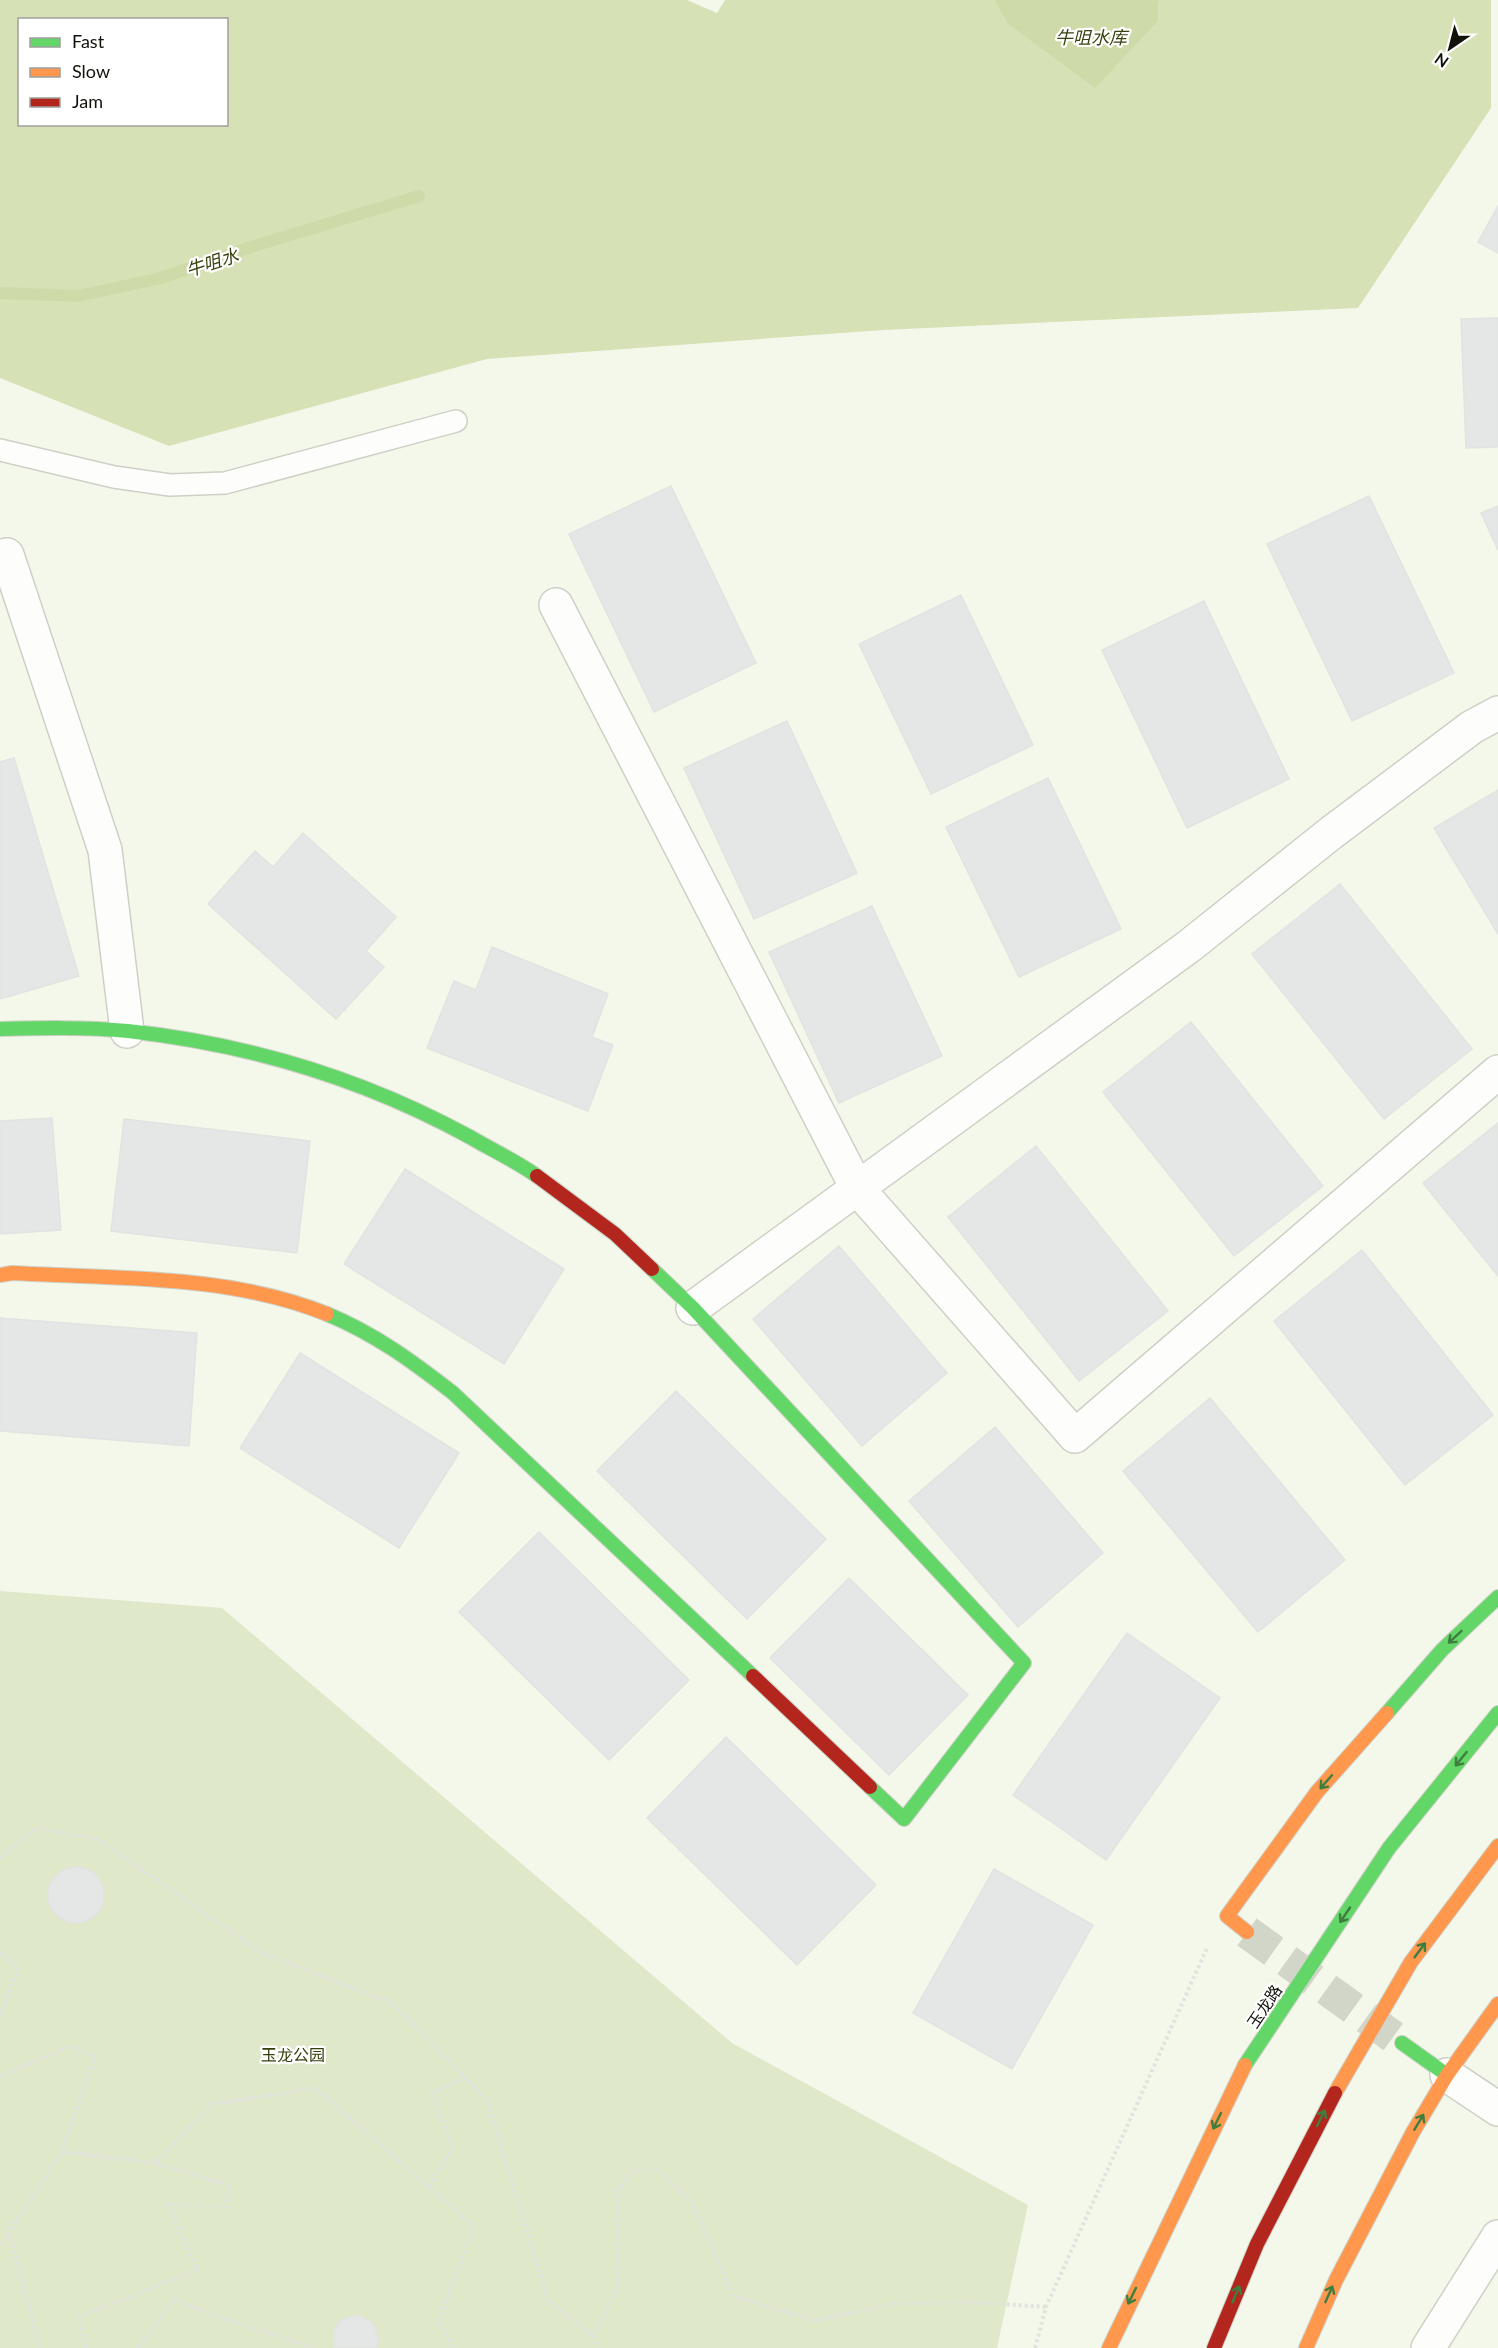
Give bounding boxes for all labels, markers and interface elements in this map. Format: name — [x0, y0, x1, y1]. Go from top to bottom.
legend — [18, 18, 228, 126]
north arrow — [1420, 18, 1480, 78]
water label: 牛咀水库 — [1055, 26, 1130, 48]
text: Fast — [72, 30, 105, 52]
text: N — [1431, 49, 1452, 72]
text: Slow — [72, 60, 110, 82]
text: Jam — [72, 90, 103, 112]
water label: 牛咀水 — [183, 243, 242, 281]
one-way arrow — [1448, 1630, 1463, 1644]
one-way arrow — [1455, 1751, 1468, 1767]
one-way arrow — [1319, 1774, 1333, 1789]
one-way arrow — [1339, 1906, 1351, 1923]
one-way arrow — [1413, 1943, 1426, 1959]
street label: 玉龙路 — [1243, 1981, 1285, 2031]
park label: 玉龙公园 — [261, 2045, 325, 2064]
one-way arrow — [1316, 2110, 1327, 2128]
one-way arrow — [1211, 2111, 1223, 2129]
one-way arrow — [1414, 2114, 1426, 2131]
one-way arrow — [1231, 2285, 1242, 2304]
one-way arrow — [1324, 2286, 1335, 2304]
one-way arrow — [1126, 2287, 1138, 2305]

